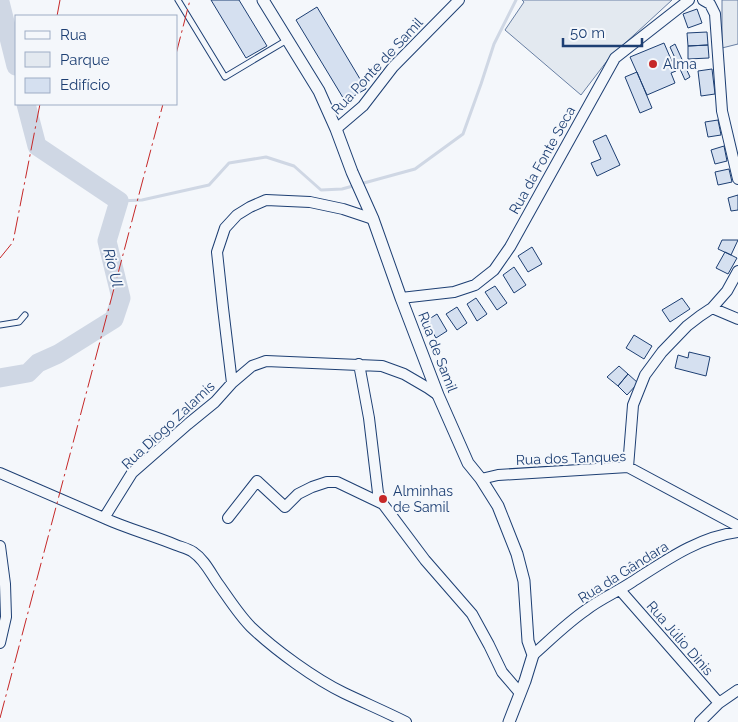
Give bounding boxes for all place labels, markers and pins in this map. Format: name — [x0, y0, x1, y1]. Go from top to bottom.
place label: Alma — [663, 56, 697, 72]
marker: Alma — [647, 58, 659, 70]
place label: Alminhas de Samil — [393, 483, 453, 515]
marker: Alminhas de Samil — [377, 493, 389, 505]

